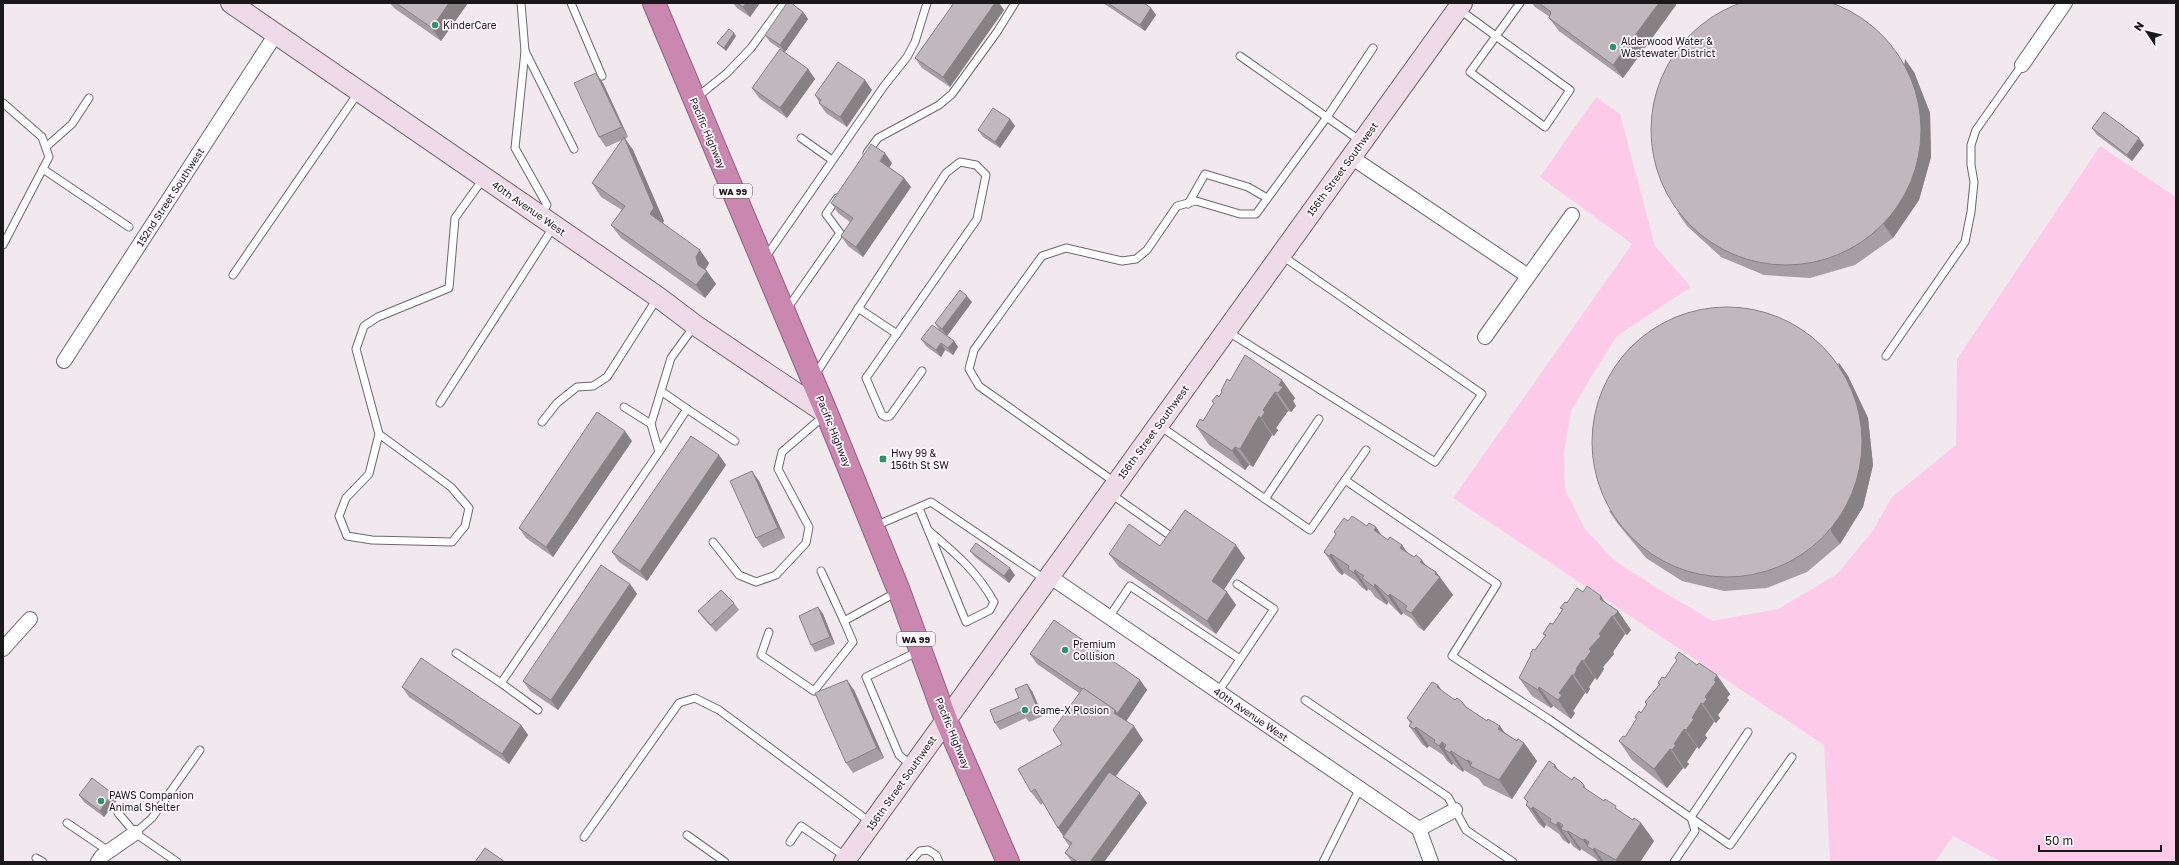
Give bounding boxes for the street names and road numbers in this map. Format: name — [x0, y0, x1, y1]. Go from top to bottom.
street label: Pacific Highway — [688, 96, 729, 171]
street label: 156th Street Southwest — [1304, 120, 1380, 218]
street label: 152nd Street Southwest — [134, 146, 206, 248]
street label: 40th Avenue West — [490, 178, 568, 238]
road number: WA 99 — [714, 184, 752, 198]
street label: 156th Street Southwest — [1115, 383, 1191, 481]
street label: Pacific Highway — [814, 394, 854, 469]
road number: WA 99 — [897, 632, 935, 646]
street label: 40th Avenue West — [1212, 685, 1290, 743]
street label: Pacific Highway — [933, 696, 973, 771]
street label: 156th Street Southwest — [864, 733, 938, 833]

